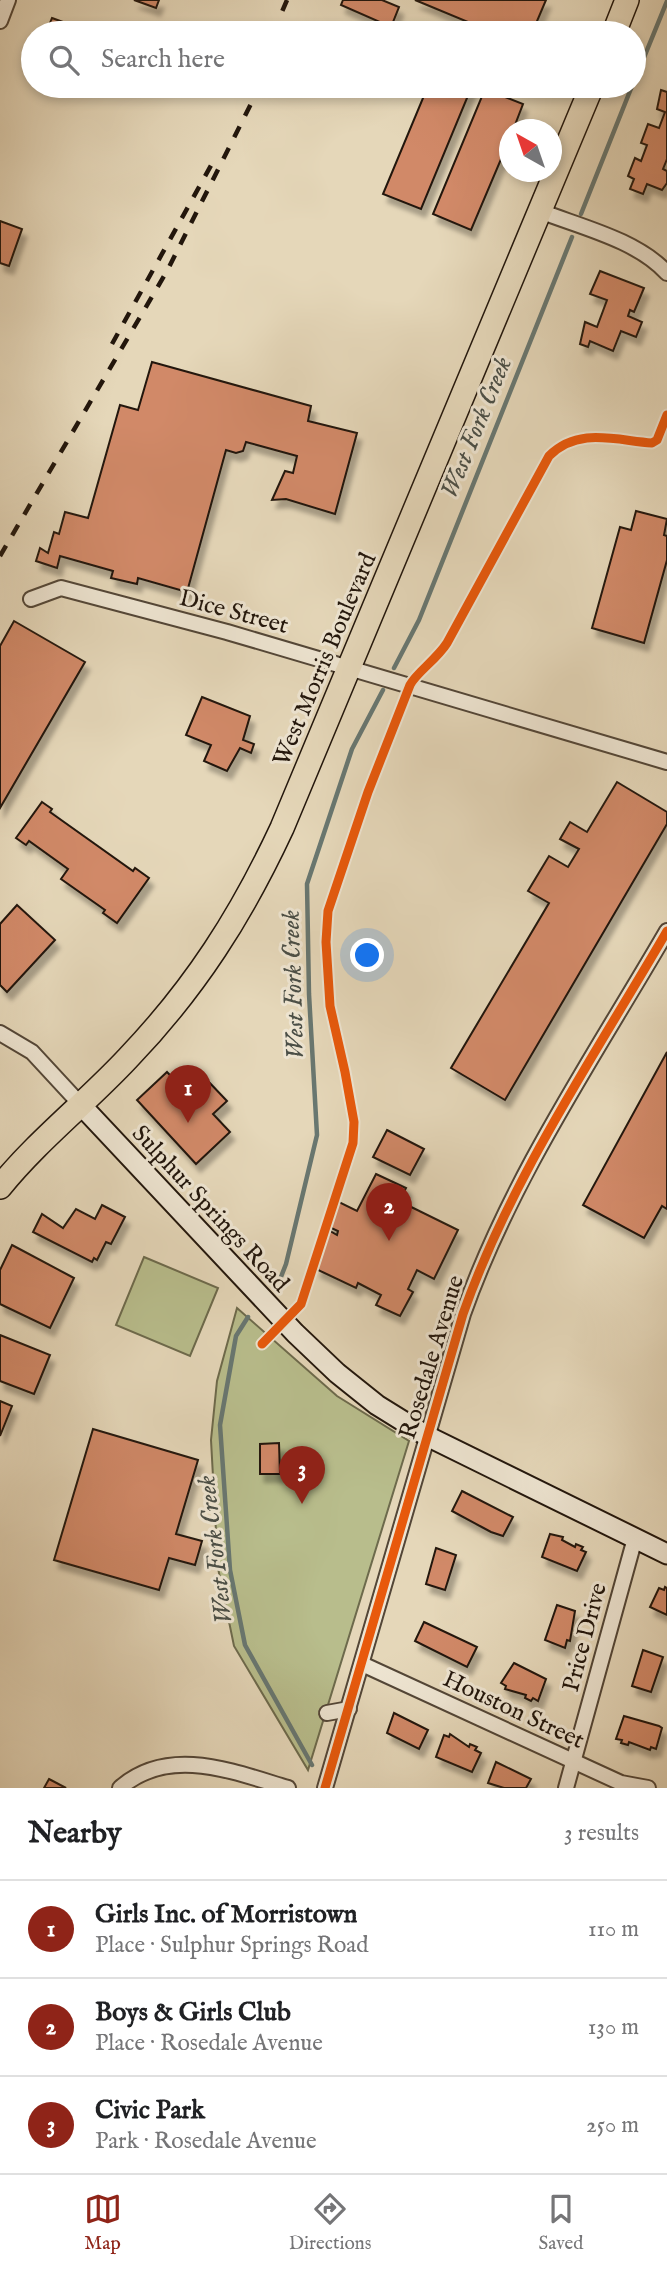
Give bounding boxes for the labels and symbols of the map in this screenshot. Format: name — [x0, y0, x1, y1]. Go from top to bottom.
north arrow — [499, 119, 562, 182]
water label: West Fork Creek — [433, 352, 520, 503]
street label: West Morris Boulevard — [266, 548, 384, 771]
street label: Dice Street — [176, 583, 292, 642]
water label: West Fork Creek — [274, 909, 313, 1060]
your location — [350, 938, 384, 972]
pin: 1 — [165, 1065, 211, 1123]
street label: Sulphur Springs Road — [124, 1119, 296, 1299]
pin: 2 — [366, 1183, 412, 1241]
street label: Rosedale Avenue — [393, 1272, 472, 1443]
pin: 3 — [279, 1446, 325, 1504]
water label: West Fork Creek — [190, 1473, 241, 1626]
street label: Price Drive — [556, 1580, 615, 1695]
street label: Houston Street — [438, 1664, 589, 1757]

